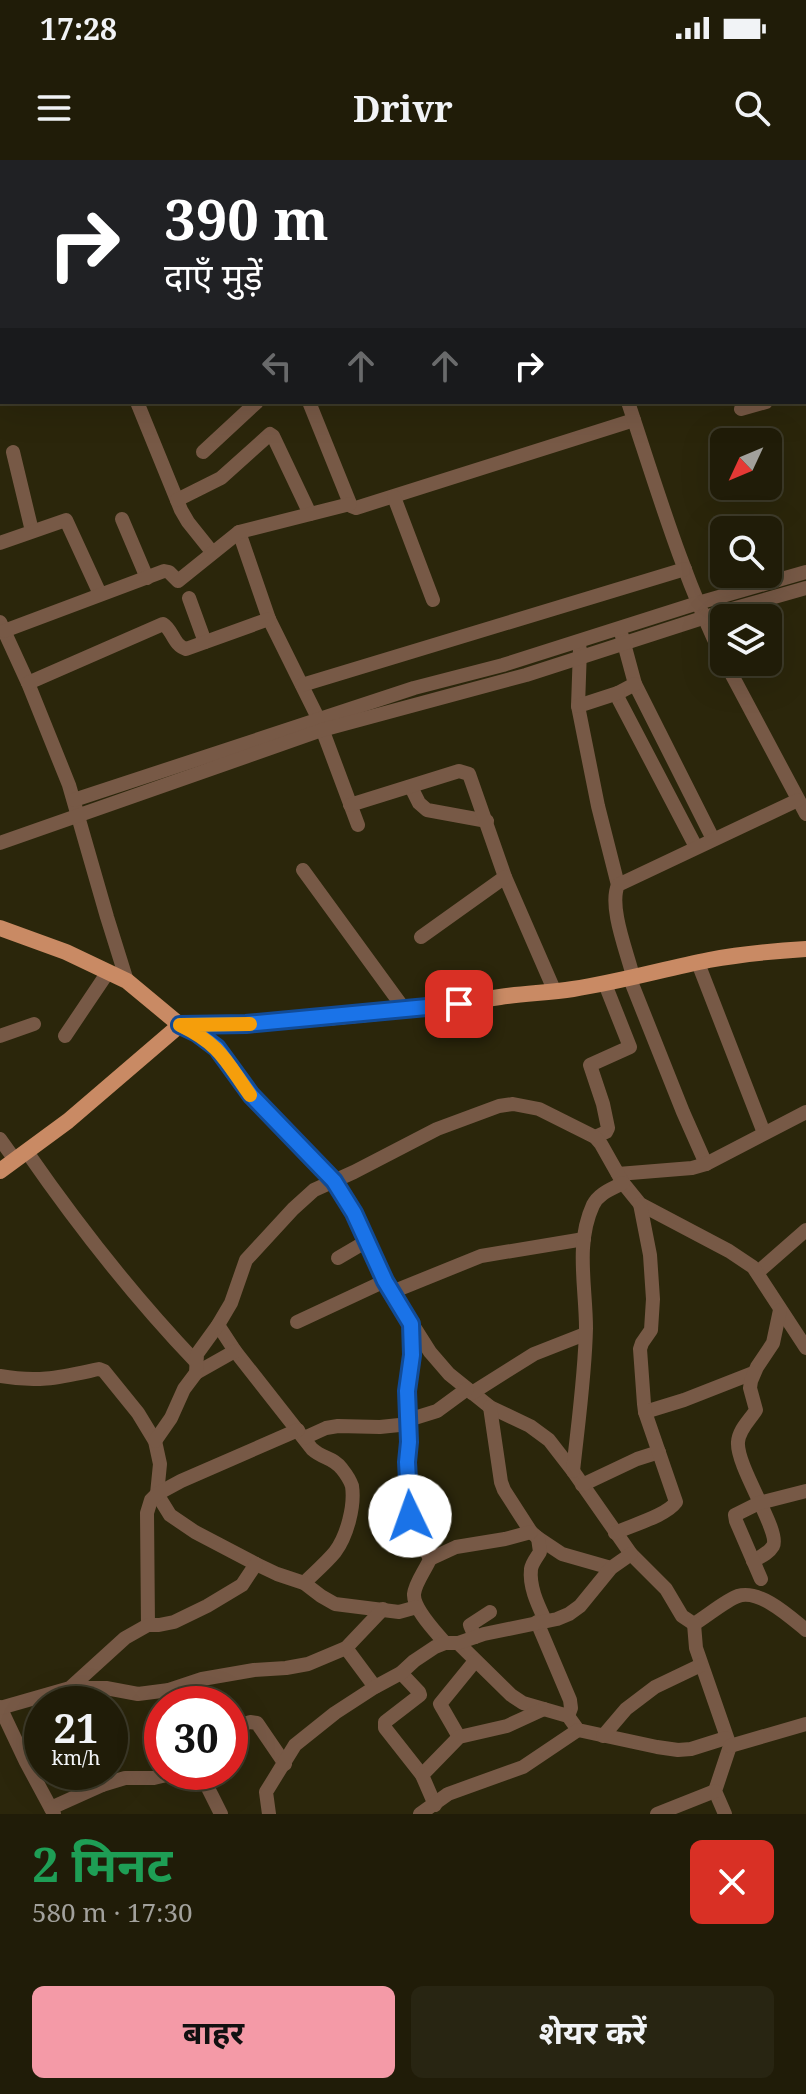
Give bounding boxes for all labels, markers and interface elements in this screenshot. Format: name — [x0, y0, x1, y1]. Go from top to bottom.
text: 17:28 — [40, 8, 117, 49]
text: Drivr — [353, 84, 453, 133]
icon: menu — [32, 86, 76, 130]
icon: search — [730, 86, 774, 130]
text: 390 m — [164, 180, 329, 256]
icon: right — [32, 192, 136, 296]
text: दाएँ मुड़ें — [164, 252, 263, 301]
icon: left — [255, 344, 299, 388]
icon: ahead — [339, 344, 383, 388]
icon: ahead — [423, 344, 467, 388]
icon: right — [507, 344, 551, 388]
north arrow — [710, 428, 782, 500]
map controls — [710, 428, 782, 676]
button: search — [710, 516, 782, 588]
button: layers — [710, 604, 782, 676]
pin — [425, 970, 493, 1038]
icon: arrive — [437, 982, 481, 1026]
position arrow — [368, 1474, 452, 1558]
speed limit sign: 30 — [144, 1686, 248, 1790]
text: 21 — [53, 1700, 99, 1755]
text: km/h — [51, 1744, 101, 1771]
text: 2 मिनट — [32, 1831, 172, 1896]
button: close — [690, 1840, 774, 1924]
text: 580 m · 17:30 — [32, 1894, 193, 1930]
button: बाहर — [32, 1986, 395, 2078]
button: शेयर करें — [411, 1986, 774, 2078]

